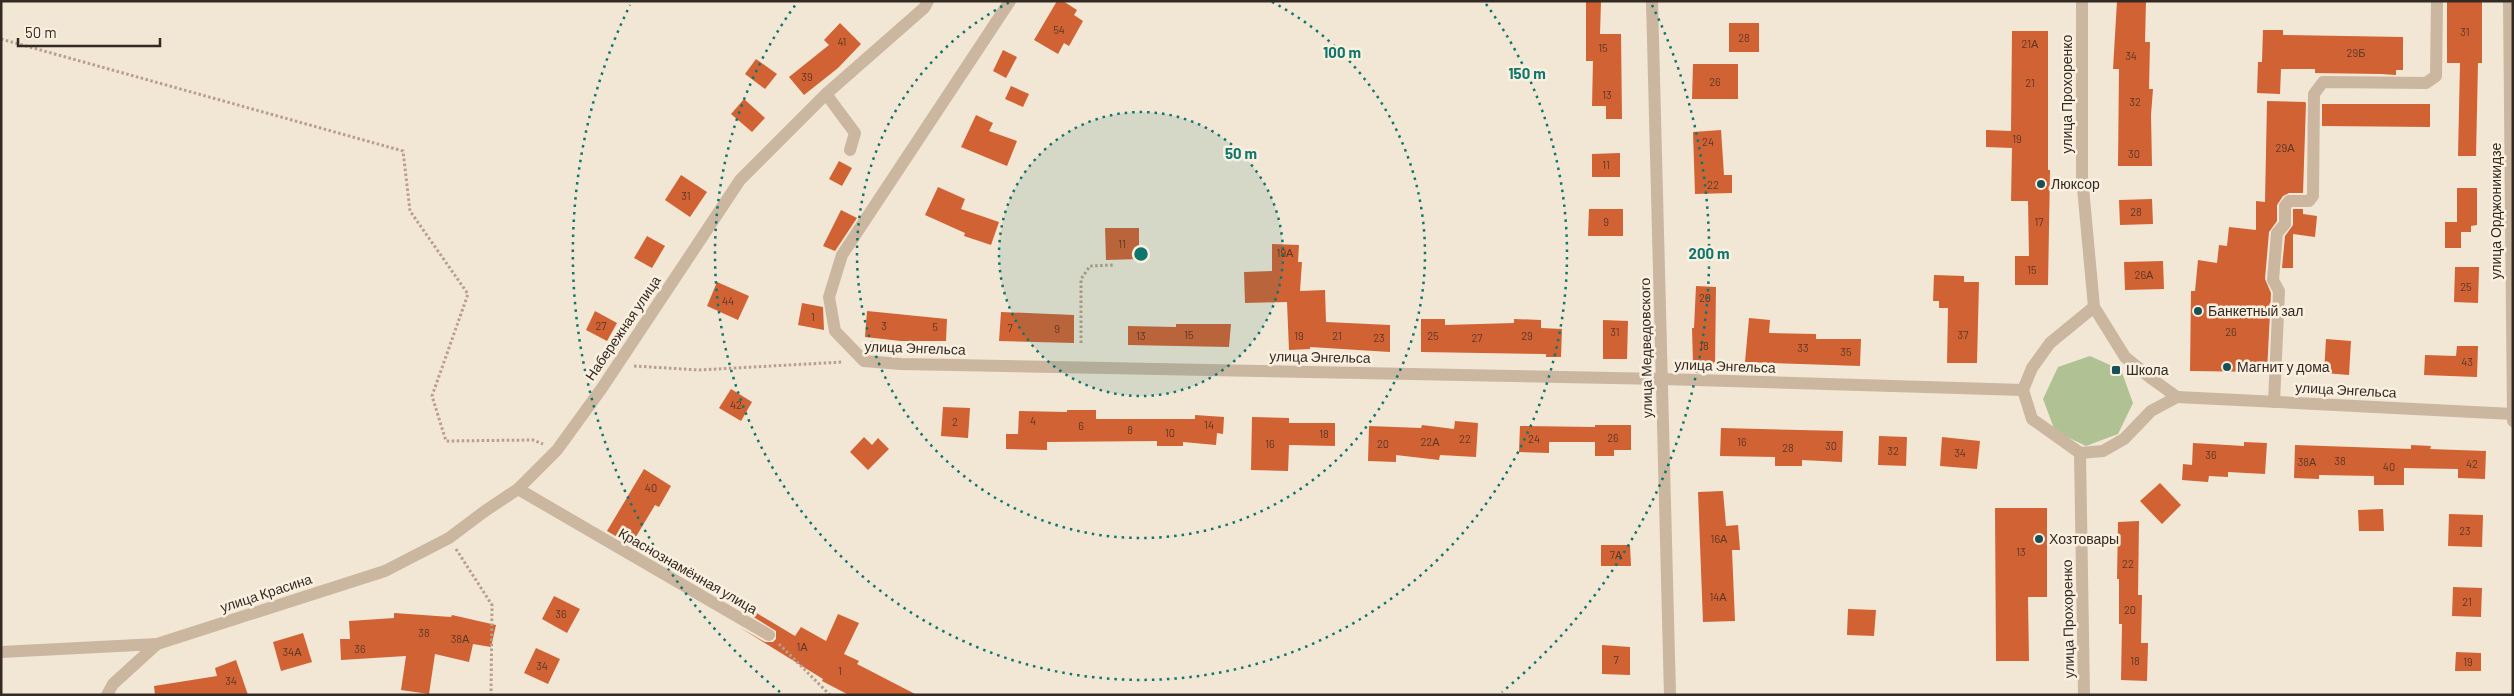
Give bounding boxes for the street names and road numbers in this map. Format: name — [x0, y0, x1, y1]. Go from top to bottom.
street label: улица Прохоренко — [2058, 34, 2075, 153]
street label: улица Орджоникидзе — [2487, 142, 2504, 279]
street label: Набережная улица — [581, 272, 664, 383]
street label: улица Медведовского — [1636, 277, 1655, 418]
street label: улица Энгельса — [864, 337, 966, 358]
street label: улица Энгельса — [1269, 347, 1371, 366]
street label: улица Энгельса — [1674, 355, 1776, 376]
street label: улица Энгельса — [2295, 378, 2397, 401]
street label: Краснознамённая улица — [616, 524, 761, 617]
street label: улица Прохоренко — [2058, 559, 2077, 679]
street label: улица Красина — [218, 570, 314, 615]

